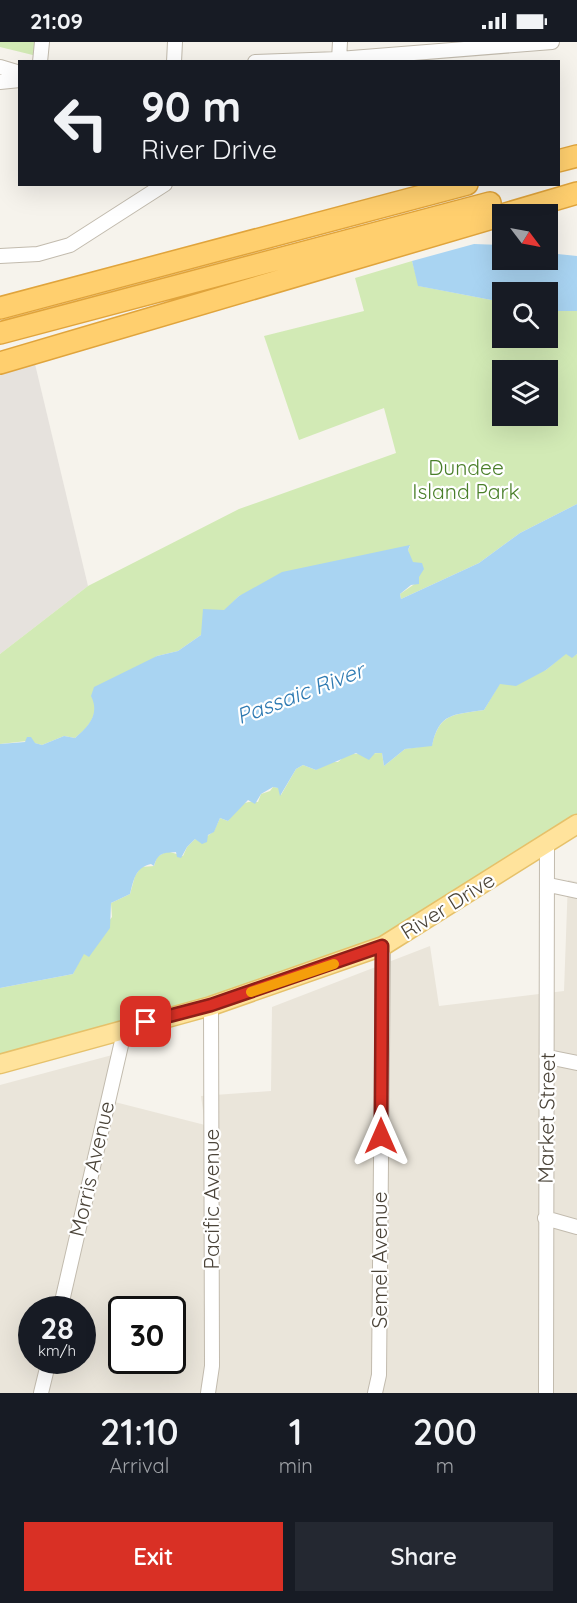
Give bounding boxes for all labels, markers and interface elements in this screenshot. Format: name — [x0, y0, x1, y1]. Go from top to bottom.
text: 21:09 — [30, 7, 83, 35]
text: 90 m — [141, 80, 241, 133]
icon: left — [42, 84, 120, 162]
text: River Drive — [141, 132, 277, 166]
north arrow — [492, 204, 558, 270]
map controls — [492, 204, 558, 426]
button: search — [492, 282, 558, 348]
button: layers — [492, 360, 558, 426]
park label: Dundee Island Park — [412, 454, 520, 504]
water label: Passaic River — [232, 655, 370, 730]
street label: River Drive — [396, 866, 499, 944]
pin — [120, 996, 171, 1047]
icon: arrive — [129, 1005, 162, 1038]
street label: Market Street — [532, 1052, 560, 1184]
street label: Morris Avenue — [63, 1099, 119, 1239]
position arrow — [349, 1104, 413, 1168]
street label: Pacific Avenue — [198, 1129, 224, 1269]
street label: Semel Avenue — [366, 1191, 392, 1329]
speed limit sign: 30 — [108, 1296, 186, 1374]
text: 28 — [40, 1309, 74, 1347]
text: km/h — [38, 1341, 76, 1360]
text: 21:10 — [100, 1409, 179, 1454]
text: 1 — [289, 1409, 303, 1454]
text: 200 — [413, 1409, 477, 1454]
text: Arrival — [109, 1453, 169, 1478]
text: min — [279, 1453, 313, 1478]
text: m — [436, 1453, 454, 1478]
button: Exit — [24, 1522, 283, 1591]
button: Share — [295, 1522, 553, 1591]

